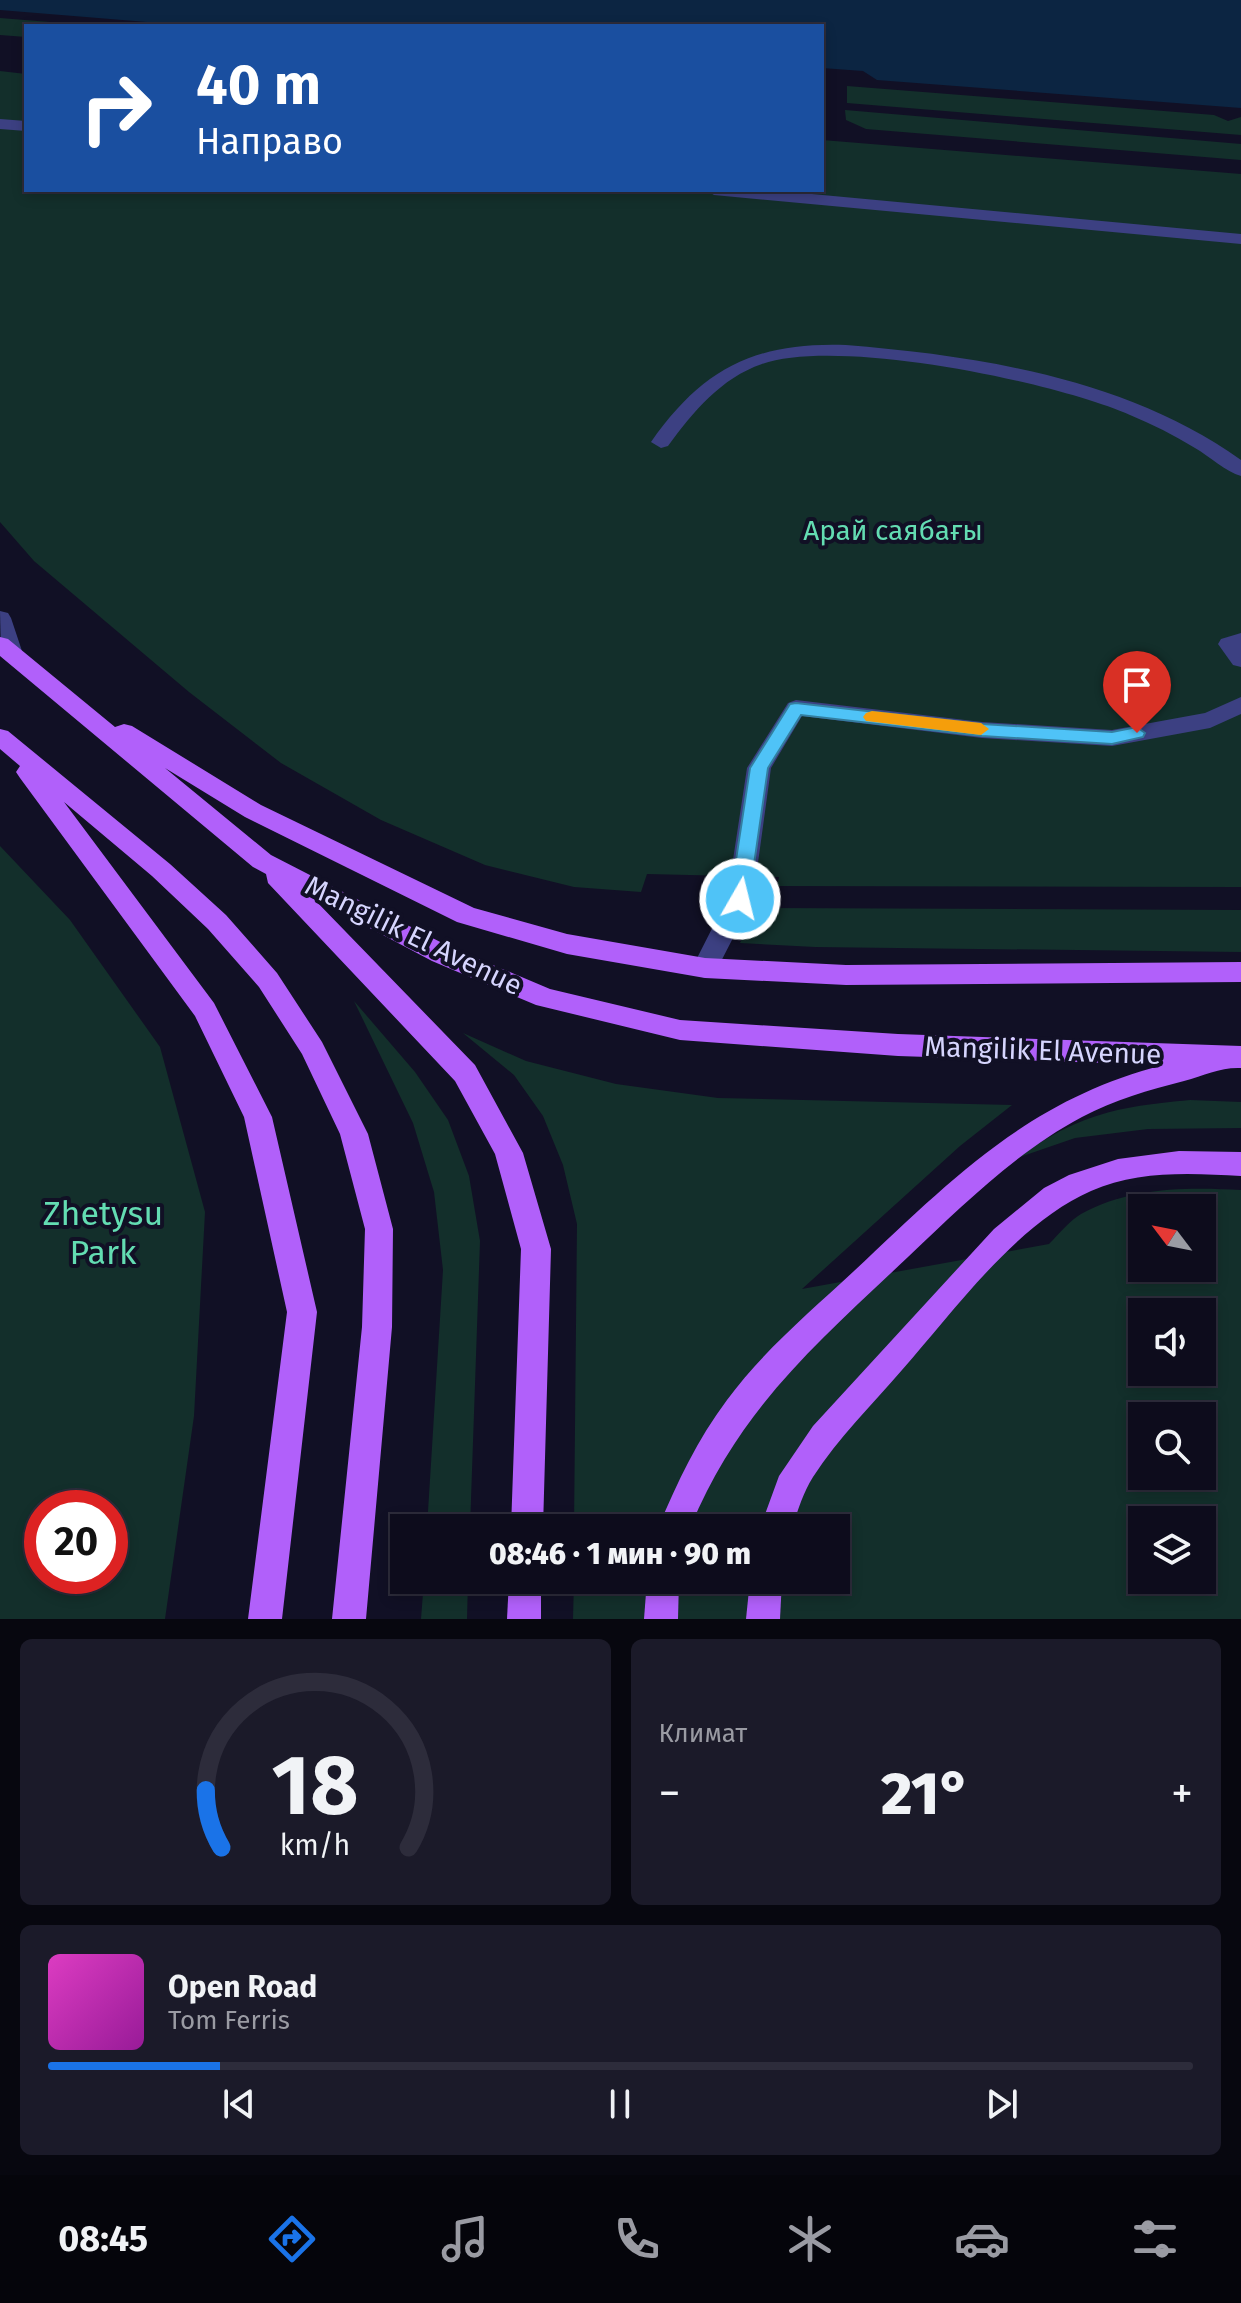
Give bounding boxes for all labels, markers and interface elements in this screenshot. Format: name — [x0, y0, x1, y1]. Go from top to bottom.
text: 40 m — [196, 52, 321, 119]
icon: right — [64, 56, 168, 160]
text: Направо — [196, 120, 343, 164]
park label: Арай саябағы — [803, 514, 983, 547]
pin — [1103, 651, 1171, 733]
icon: arrive — [1115, 663, 1159, 707]
position arrow — [698, 857, 782, 941]
street label: Mangilik El Avenue — [300, 869, 528, 1002]
street label: Mangilik El Avenue — [924, 1030, 1162, 1071]
park label: Zhetysu Park — [43, 1193, 163, 1273]
north arrow — [1128, 1194, 1216, 1282]
map controls — [1128, 1194, 1216, 1594]
button: sound — [1128, 1298, 1216, 1386]
button: search — [1128, 1402, 1216, 1490]
speed limit sign: 20 — [24, 1490, 128, 1594]
button: layers — [1128, 1506, 1216, 1594]
text: 08:46 · 1 мин · 90 m — [489, 1536, 751, 1572]
text: Климат — [659, 1718, 747, 1749]
text: 18 — [272, 1736, 359, 1836]
text: 21° — [881, 1758, 971, 1830]
text: − — [659, 1767, 681, 1820]
text: + — [1171, 1767, 1193, 1820]
text: km/h — [280, 1828, 351, 1863]
text: Open Road — [168, 1969, 317, 2005]
text: Tom Ferris — [168, 2005, 290, 2036]
icon: previous — [217, 2082, 261, 2126]
icon: pause — [598, 2082, 642, 2126]
icon: next — [980, 2082, 1024, 2126]
icon: directions — [264, 2211, 320, 2267]
icon: music — [437, 2211, 493, 2267]
icon: phone — [609, 2211, 665, 2267]
icon: climate — [782, 2211, 838, 2267]
icon: car — [954, 2211, 1010, 2267]
icon: filters — [1127, 2211, 1183, 2267]
text: 08:45 — [58, 2217, 148, 2261]

